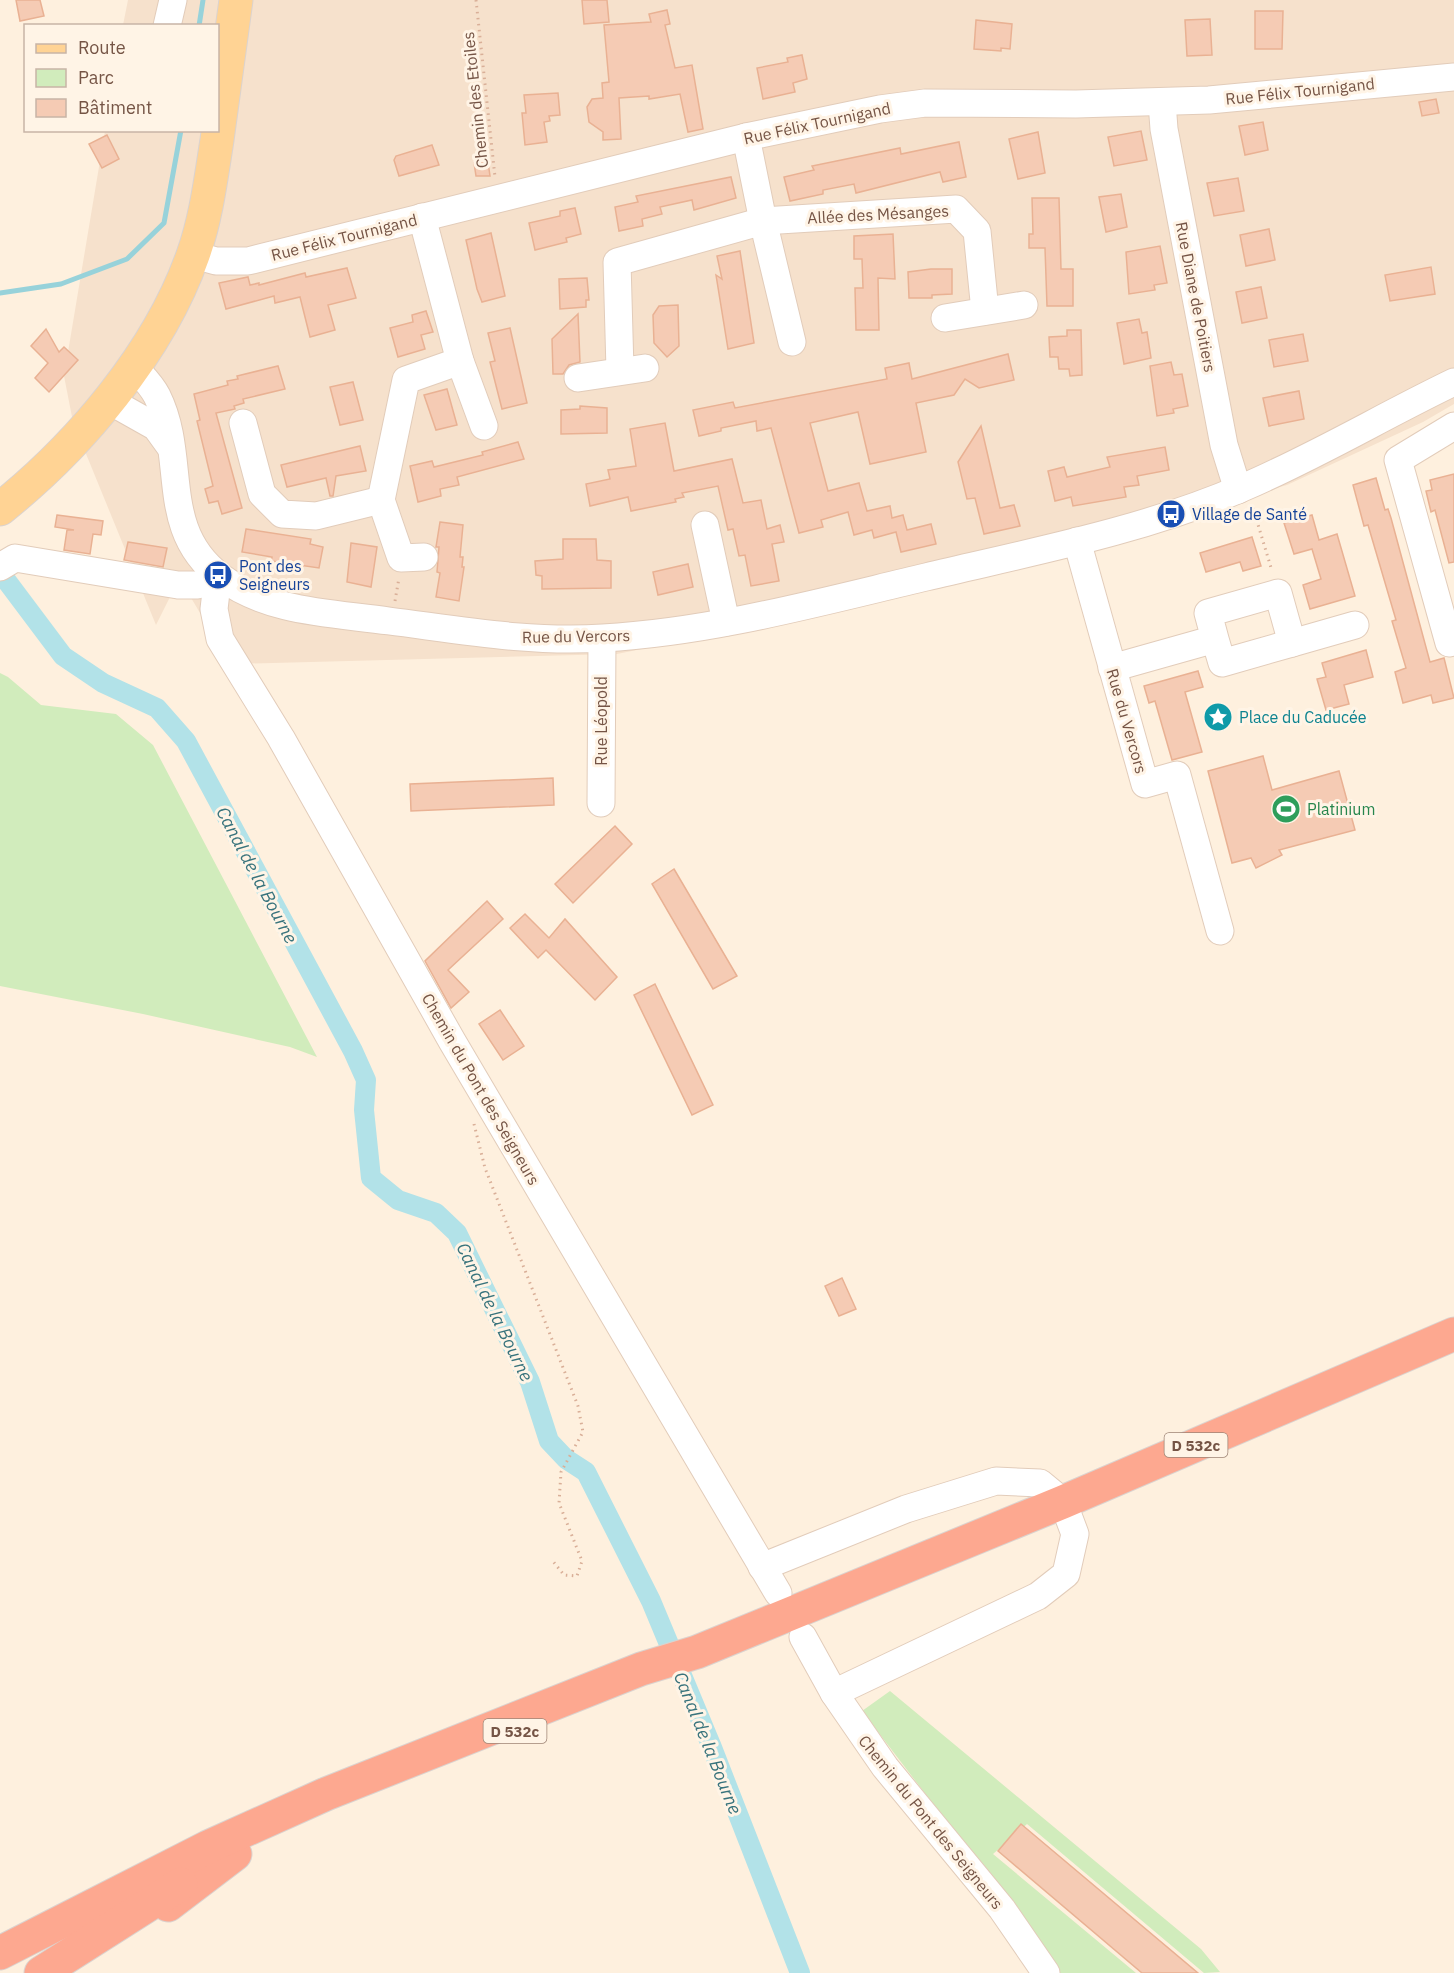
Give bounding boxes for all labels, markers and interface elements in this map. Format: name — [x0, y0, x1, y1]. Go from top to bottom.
legend — [24, 24, 219, 132]
street label: Chemin des Etoiles — [458, 31, 492, 169]
text: Route — [78, 36, 126, 59]
text: Parc — [78, 66, 114, 89]
street label: Rue Félix Tournigand — [1224, 73, 1376, 109]
text: Bâtiment — [78, 96, 152, 119]
street label: Rue Félix Tournigand — [742, 98, 892, 148]
street label: Allée des Mésanges — [807, 200, 949, 228]
street label: Rue Félix Tournigand — [269, 209, 419, 265]
street label: Rue Diane de Poitiers — [1172, 220, 1220, 374]
bus stop icon: Village de Santé — [1155, 498, 1187, 530]
place label: Village de Santé — [1192, 504, 1307, 524]
place label: Pont des Seigneurs — [239, 556, 310, 594]
bus stop icon: Pont des Seigneurs — [202, 559, 234, 591]
street label: Rue du Vercors — [522, 625, 630, 647]
street label: Rue du Vercors — [1102, 666, 1152, 776]
street label: Rue Léopold — [591, 676, 611, 766]
place icon: Place du Caducée — [1202, 701, 1234, 733]
place label: Place du Caducée — [1239, 707, 1367, 727]
sports icon: Platinium — [1270, 793, 1302, 825]
place label: Platinium — [1307, 799, 1375, 819]
water label: Canal de la Bourne — [211, 803, 303, 947]
street label: Chemin du Pont des Seigneurs — [418, 989, 544, 1189]
water label: Canal de la Bourne — [451, 1239, 539, 1385]
road number: D 532c — [1164, 1433, 1228, 1457]
water label: Canal de la Bourne — [669, 1669, 747, 1817]
road number: D 532c — [484, 1719, 546, 1743]
street label: Chemin du Pont des Seigneurs — [855, 1731, 1007, 1913]

